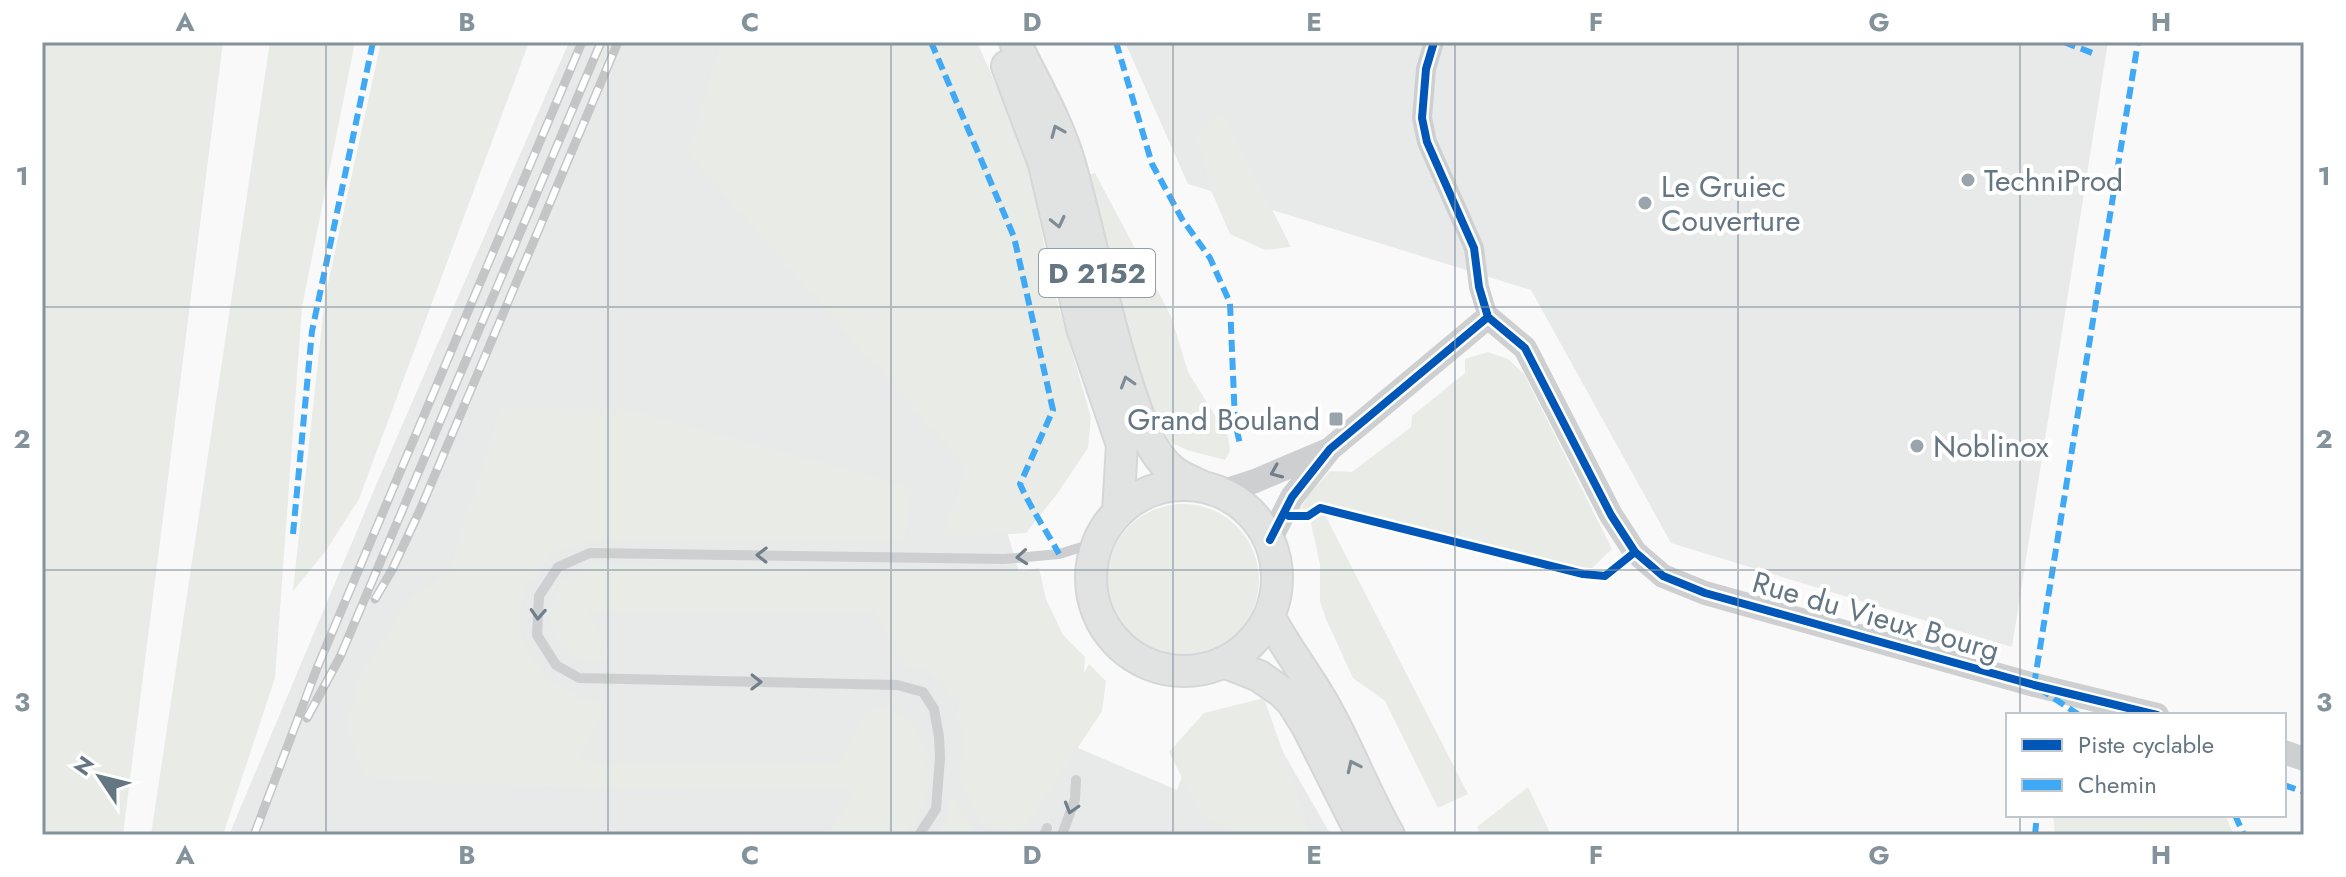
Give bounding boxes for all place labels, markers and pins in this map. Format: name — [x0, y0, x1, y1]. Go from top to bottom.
place label: TechniProd — [1984, 159, 2123, 202]
place label: Le Gruiec Couverture — [1661, 165, 1800, 242]
marker: TechniProd — [1959, 171, 1977, 189]
marker: Le Gruiec Couverture — [1636, 194, 1654, 212]
place label: Grand Bouland — [1127, 398, 1320, 441]
marker: Grand Bouland — [1327, 410, 1345, 428]
place label: Noblinox — [1933, 425, 2049, 468]
marker: Noblinox — [1908, 437, 1926, 455]

